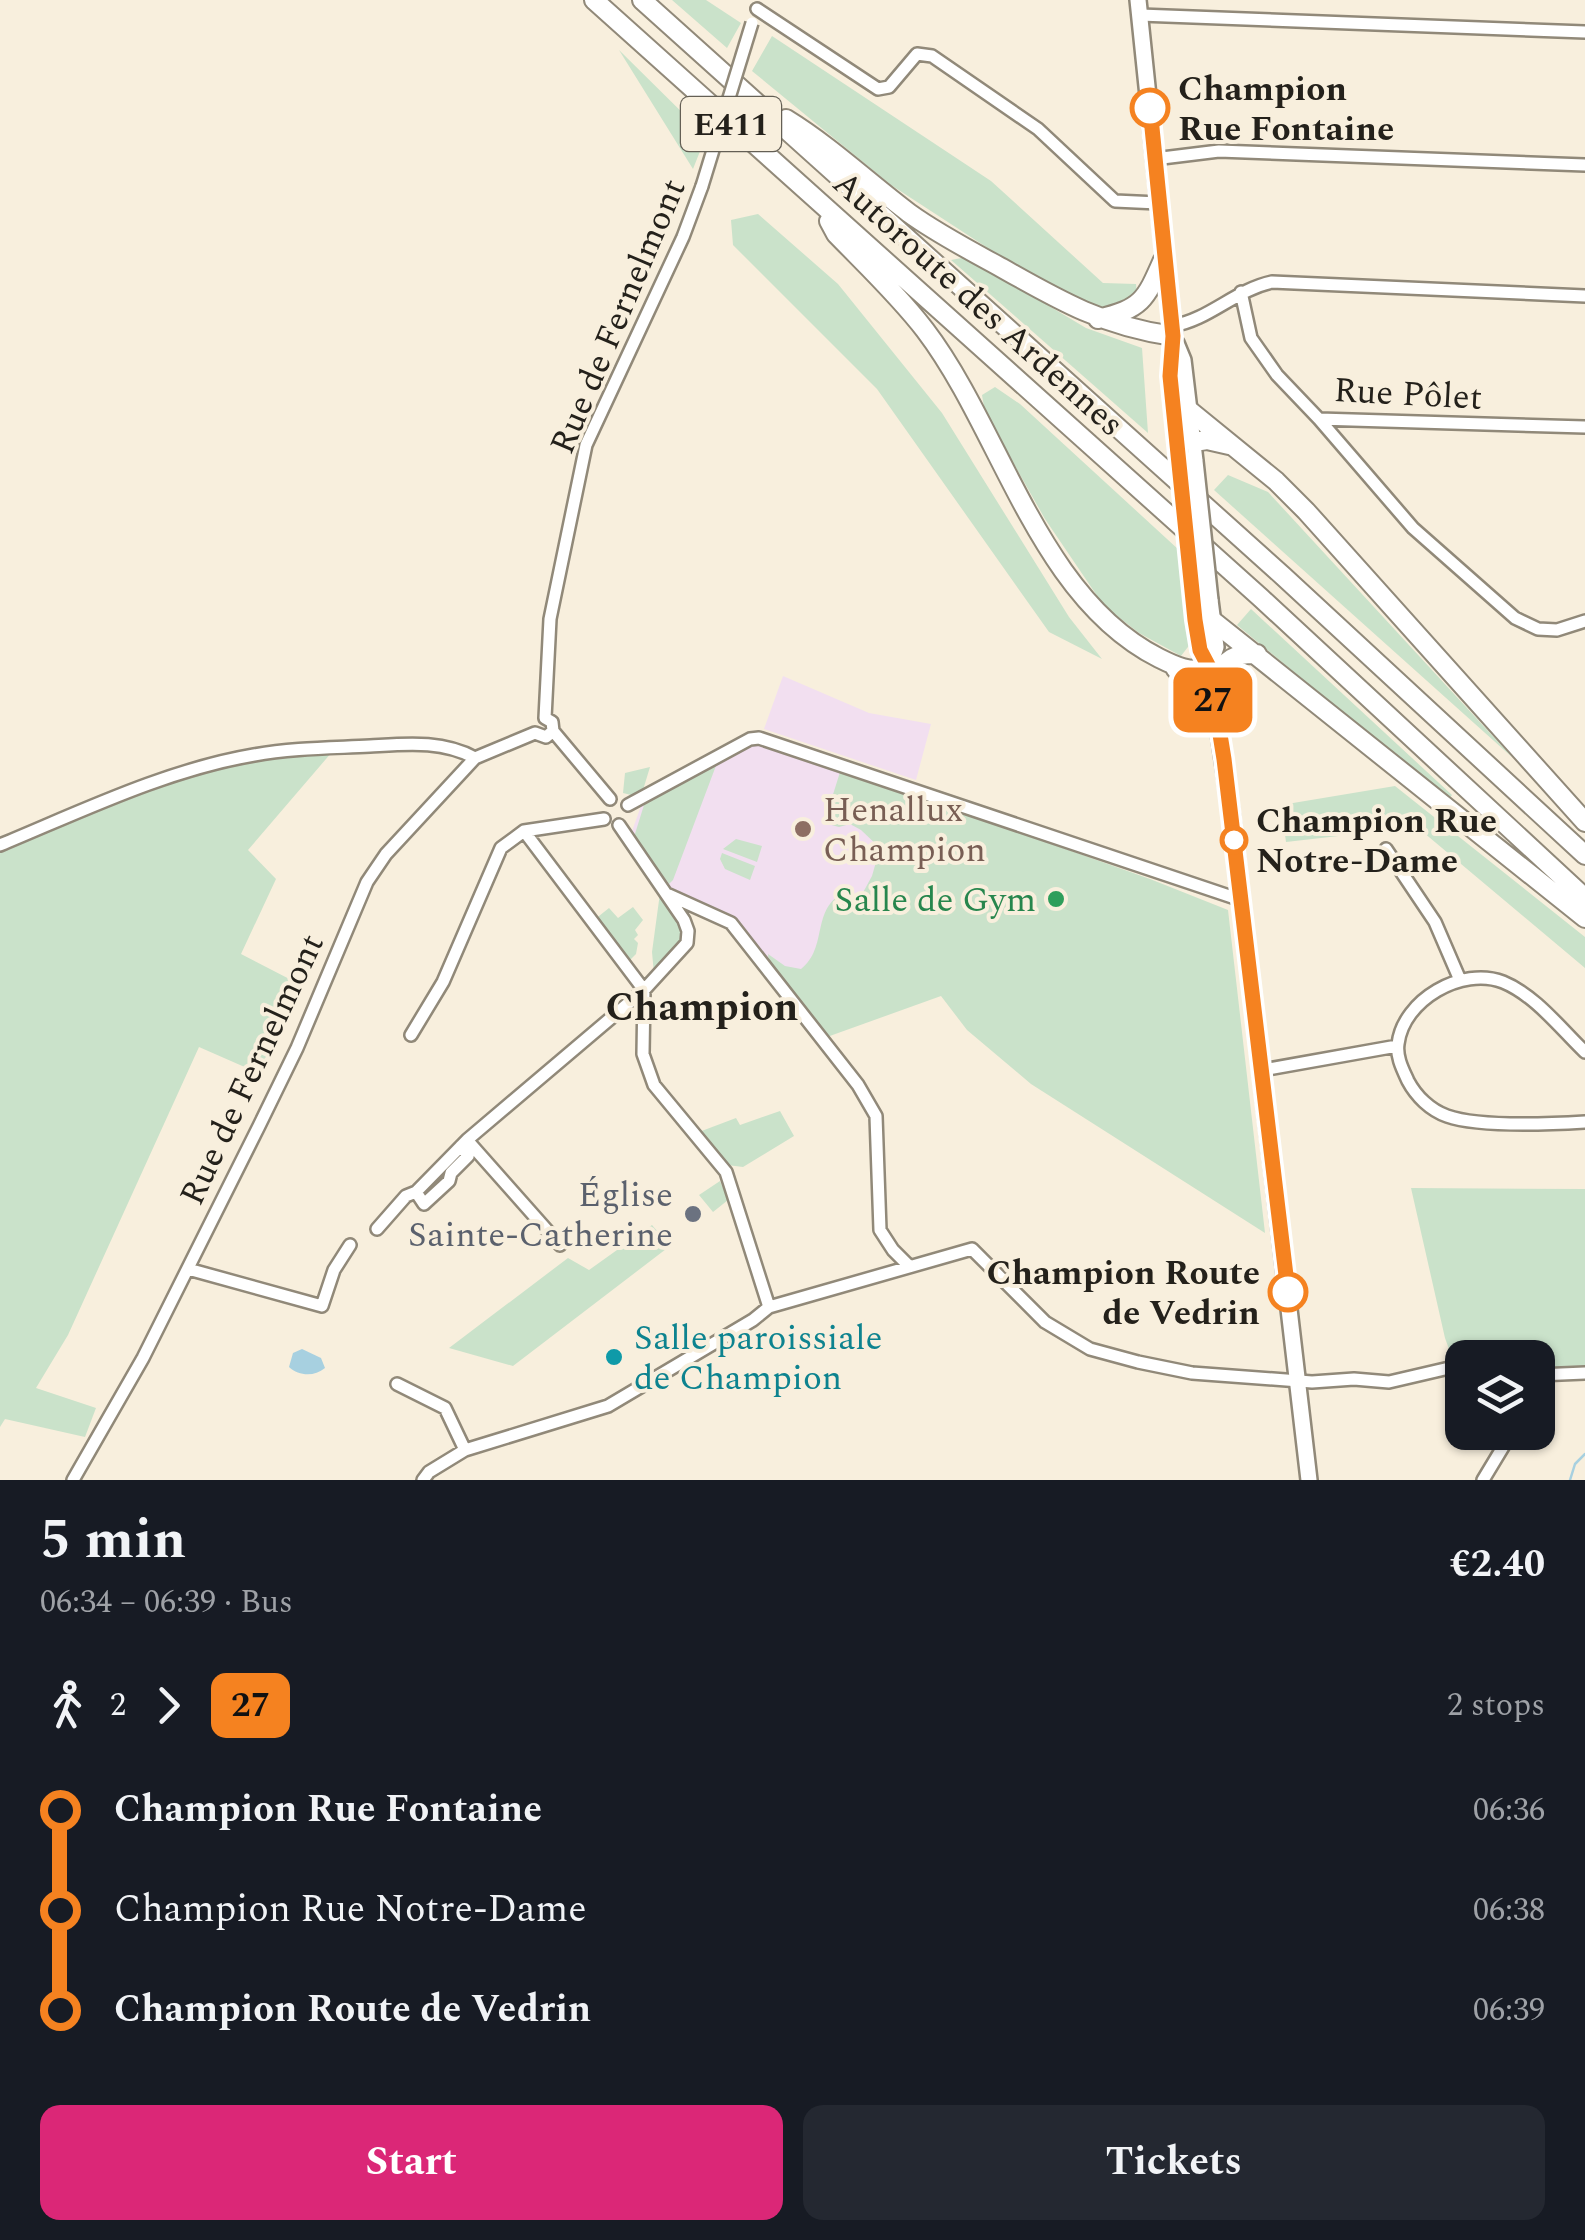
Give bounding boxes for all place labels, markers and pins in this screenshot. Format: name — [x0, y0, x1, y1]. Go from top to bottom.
place label: Champion Rue Fontaine — [1178, 63, 1394, 156]
marker: Champion Rue Fontaine — [1131, 89, 1169, 127]
place label: Henallux Champion — [823, 784, 986, 877]
place label: Champion Rue Notre-Dame — [1256, 795, 1497, 888]
marker: Henallux Champion — [792, 818, 814, 840]
marker: Champion Rue Notre-Dame — [1221, 827, 1247, 853]
place label: Salle de Gym — [834, 874, 1036, 927]
marker: Salle de Gym — [1045, 888, 1067, 910]
place label: Église Sainte-Catherine — [408, 1169, 673, 1262]
marker: Église Sainte-Catherine — [682, 1203, 704, 1225]
place label: Champion Route de Vedrin — [987, 1247, 1260, 1340]
marker: Champion Route de Vedrin — [1269, 1273, 1307, 1311]
place label: Salle paroissiale de Champion — [634, 1312, 882, 1405]
marker: Salle paroissiale de Champion — [603, 1346, 625, 1368]

